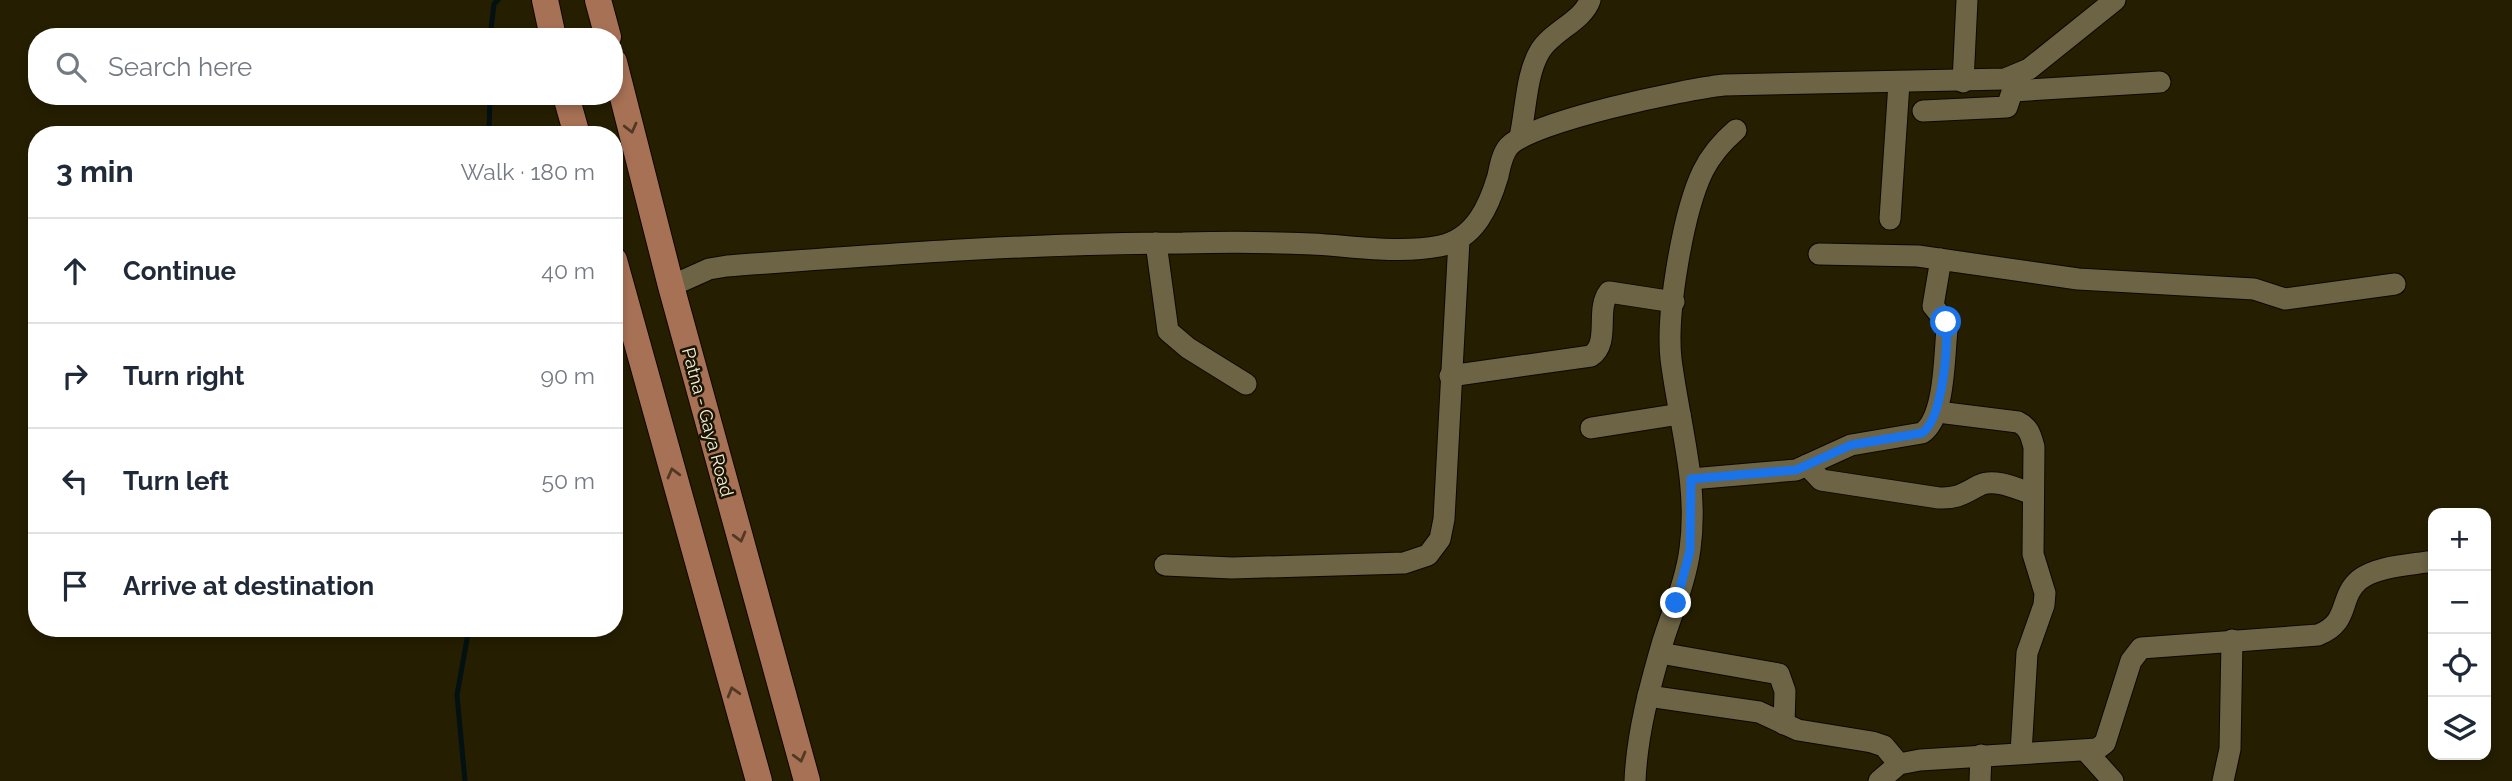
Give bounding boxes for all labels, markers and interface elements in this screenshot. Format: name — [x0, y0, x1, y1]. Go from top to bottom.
search box — [28, 28, 623, 105]
icon: search — [52, 48, 90, 86]
text: Search here — [108, 52, 252, 82]
one-way arrow — [623, 122, 637, 134]
text: 3 min — [56, 154, 134, 189]
text: Walk · 180 m — [461, 158, 595, 185]
icon: ahead — [56, 252, 94, 290]
text: Continue — [123, 256, 236, 286]
text: 40 m — [541, 257, 595, 284]
route start — [1930, 306, 1961, 337]
street label: Patna - Gaya Road — [678, 345, 738, 499]
icon: right — [56, 357, 94, 395]
text: Turn right — [123, 361, 244, 391]
text: 90 m — [540, 362, 595, 389]
icon: left — [56, 462, 94, 500]
text: Turn left — [123, 466, 229, 496]
text: 50 m — [541, 467, 595, 494]
one-way arrow — [667, 467, 681, 479]
map controls — [2428, 508, 2491, 760]
button: + — [2428, 508, 2491, 571]
one-way arrow — [732, 531, 746, 543]
icon: arrive — [56, 567, 94, 605]
text: Arrive at destination — [123, 571, 374, 601]
button: − — [2428, 571, 2491, 634]
route end — [1660, 587, 1691, 618]
button: locate — [2428, 634, 2491, 697]
one-way arrow — [727, 686, 742, 698]
button: layers — [2428, 697, 2491, 760]
one-way arrow — [792, 751, 806, 763]

